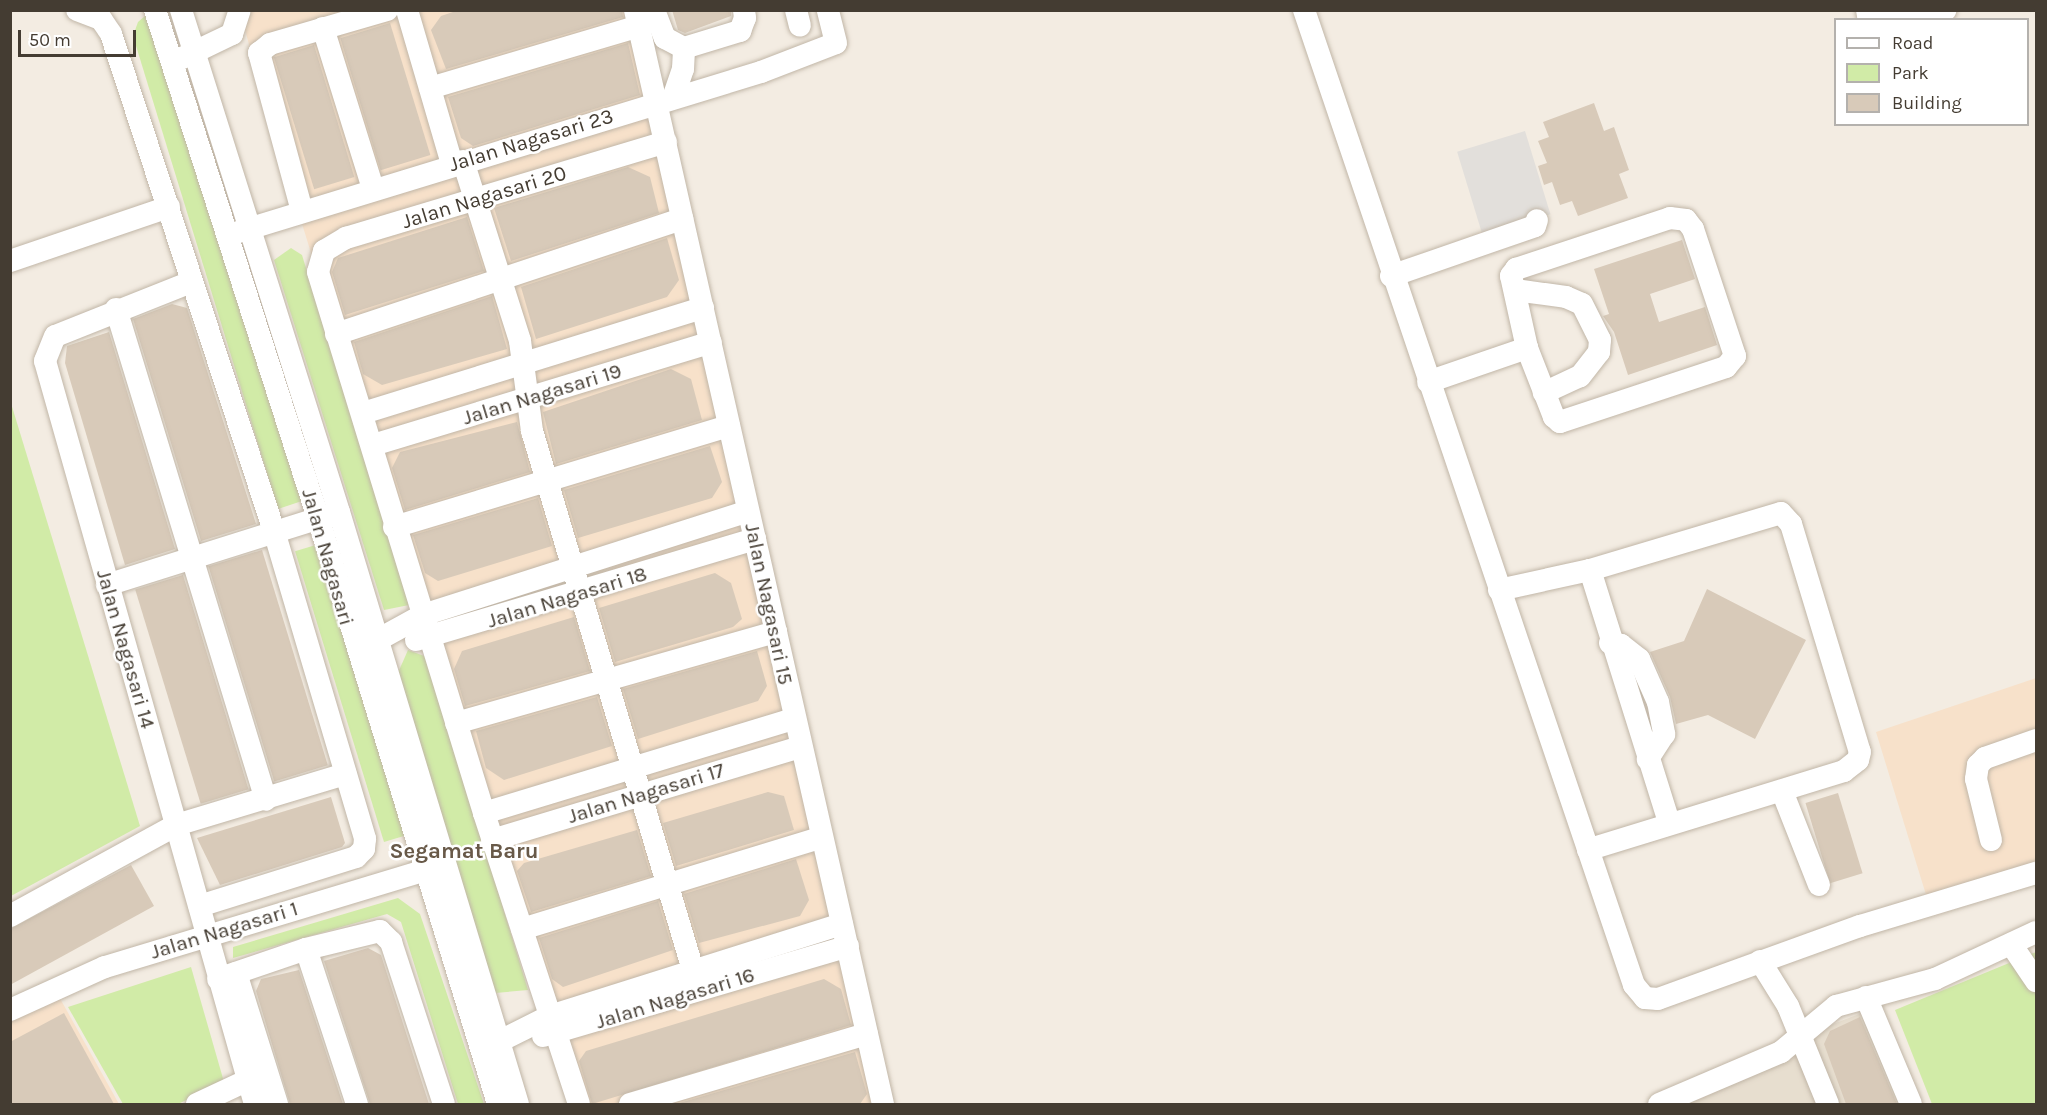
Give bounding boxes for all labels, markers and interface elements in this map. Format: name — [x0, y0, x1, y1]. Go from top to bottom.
scale bar — [21, 18, 140, 56]
legend — [1834, 18, 2029, 126]
text: 50 m — [29, 29, 71, 51]
text: Road — [1892, 32, 1933, 54]
text: Park — [1892, 62, 1929, 84]
text: Building — [1892, 92, 1962, 114]
street label: Jalan Nagasari 23 — [446, 103, 616, 177]
street label: Jalan Nagasari 20 — [399, 160, 569, 234]
street label: Jalan Nagasari 19 — [459, 358, 625, 430]
street label: Jalan Nagasari — [296, 486, 360, 628]
street label: Jalan Nagasari 15 — [740, 521, 798, 687]
street label: Jalan Nagasari 18 — [484, 561, 650, 633]
street label: Jalan Nagasari 14 — [91, 566, 161, 732]
street label: Jalan Nagasari 17 — [565, 757, 727, 829]
district label: Segamat Baru — [390, 839, 538, 865]
street label: Jalan Nagasari 1 — [147, 896, 301, 964]
street label: Jalan Nagasari 16 — [592, 962, 758, 1034]

